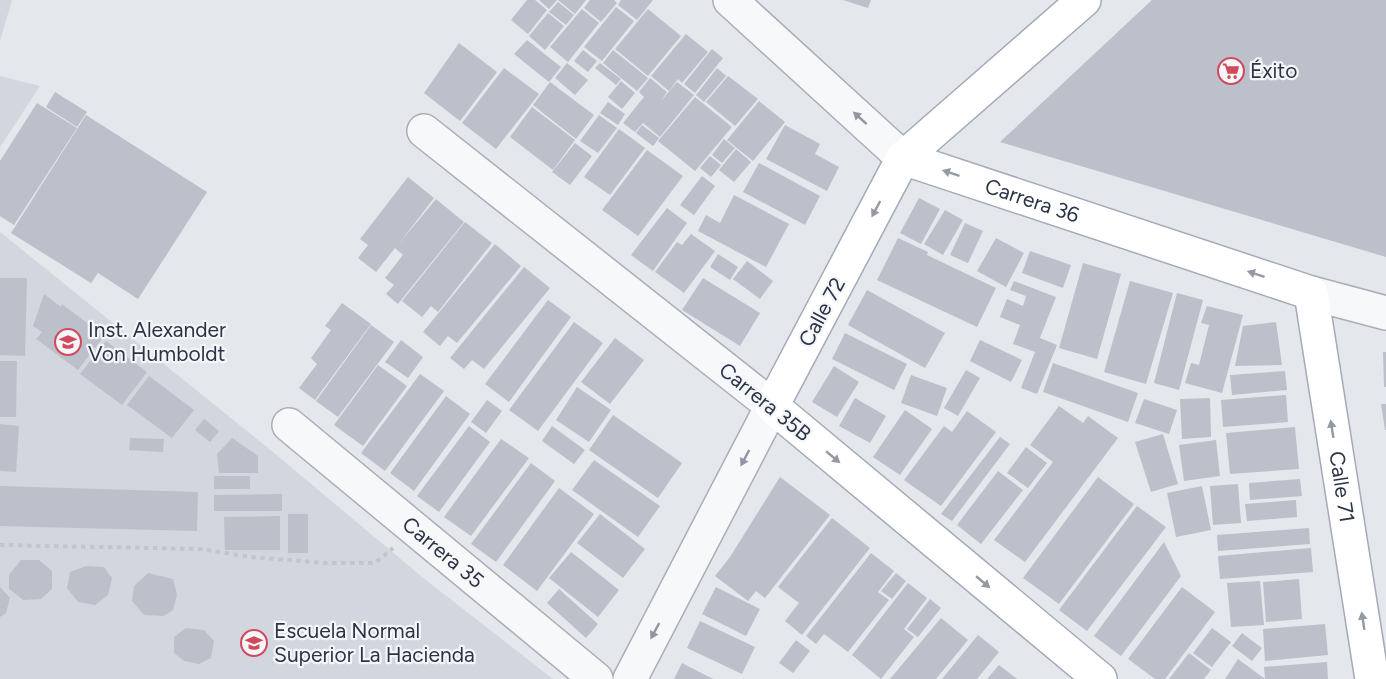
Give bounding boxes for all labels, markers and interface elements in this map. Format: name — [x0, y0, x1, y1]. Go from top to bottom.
supermarket icon: Éxito — [1216, 56, 1246, 86]
place label: Éxito — [1250, 58, 1297, 83]
one-way arrow — [853, 112, 868, 125]
one-way arrow — [942, 168, 960, 178]
street label: Carrera 36 — [982, 173, 1083, 228]
one-way arrow — [871, 201, 881, 218]
one-way arrow — [1247, 269, 1265, 278]
street label: Calle 72 — [793, 273, 850, 351]
place label: Inst. Alexander Von Humboldt — [88, 317, 226, 366]
school or university icon: Inst. Alexander Von Humboldt — [53, 327, 83, 357]
street label: Carrera 35B — [714, 357, 816, 446]
one-way arrow — [1328, 419, 1337, 438]
street label: Calle 71 — [1324, 449, 1360, 524]
one-way arrow — [740, 450, 750, 467]
one-way arrow — [825, 450, 840, 463]
street label: Carrera 35 — [398, 511, 489, 593]
one-way arrow — [975, 575, 991, 588]
one-way arrow — [1358, 612, 1367, 631]
place label: Escuela Normal Superior La Hacienda — [274, 618, 475, 667]
one-way arrow — [650, 623, 660, 640]
school or university icon: Escuela Normal Superior La Hacienda — [239, 628, 269, 658]

